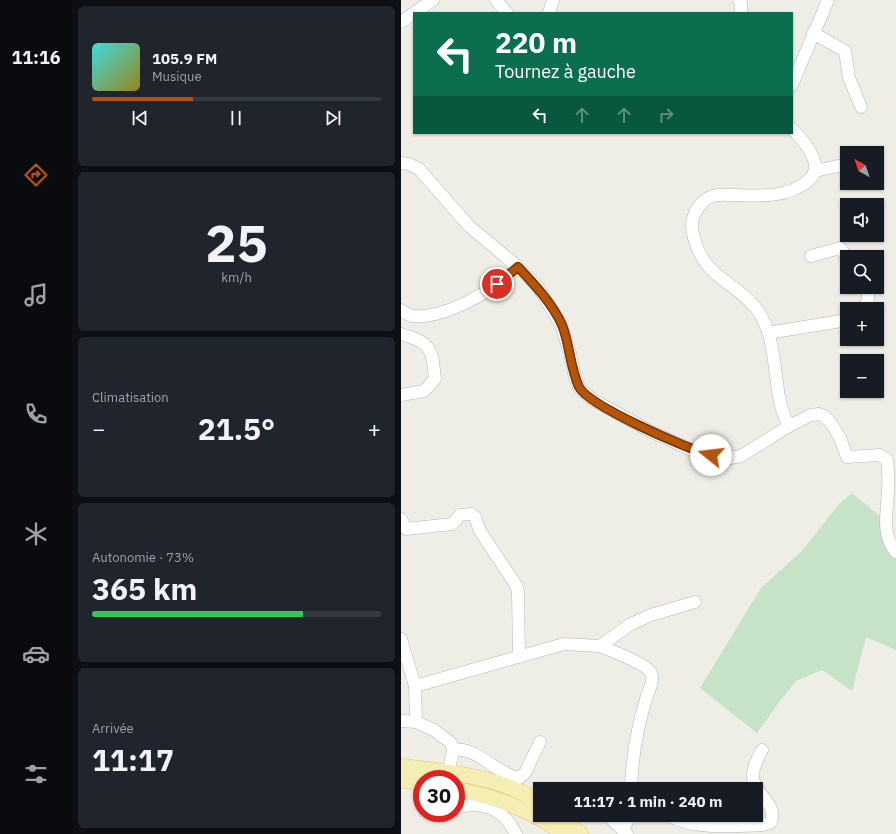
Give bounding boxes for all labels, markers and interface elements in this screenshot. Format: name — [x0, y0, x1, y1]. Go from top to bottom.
text: 220 m — [495, 24, 577, 61]
icon: left — [429, 28, 481, 80]
text: 11:16 — [11, 46, 61, 69]
text: 105.9 FM — [152, 49, 217, 68]
text: Tournez à gauche — [495, 60, 636, 83]
text: Musique — [152, 68, 202, 85]
icon: left — [529, 104, 551, 126]
icon: ahead — [571, 104, 593, 126]
icon: ahead — [613, 104, 635, 126]
icon: right — [655, 104, 677, 126]
icon: previous — [129, 107, 151, 129]
icon: pause — [225, 107, 247, 129]
icon: next — [322, 107, 344, 129]
north arrow — [840, 146, 884, 190]
map controls — [840, 146, 884, 398]
icon: directions — [22, 161, 50, 189]
button: sound — [840, 198, 884, 242]
text: 25 — [205, 209, 268, 276]
button: search — [840, 250, 884, 294]
pin — [480, 267, 514, 301]
text: km/h — [221, 269, 252, 286]
icon: arrive — [486, 273, 508, 295]
icon: music — [22, 281, 50, 309]
button: + — [840, 302, 884, 346]
button: − — [840, 354, 884, 398]
text: Climatisation — [92, 389, 169, 406]
icon: phone — [22, 400, 50, 428]
text: 21.5° — [198, 409, 275, 448]
text: − — [92, 414, 105, 443]
text: + — [368, 414, 381, 443]
position arrow — [690, 434, 732, 476]
icon: climate — [22, 520, 50, 548]
text: Autonomie · 73% — [92, 549, 194, 566]
text: 365 km — [92, 569, 197, 608]
icon: car — [22, 640, 50, 668]
text: Arrivée — [92, 720, 134, 737]
text: 11:17 — [92, 740, 174, 779]
icon: filters — [22, 760, 50, 788]
speed limit sign: 30 — [413, 770, 465, 822]
text: 11:17 · 1 min · 240 m — [574, 792, 722, 811]

